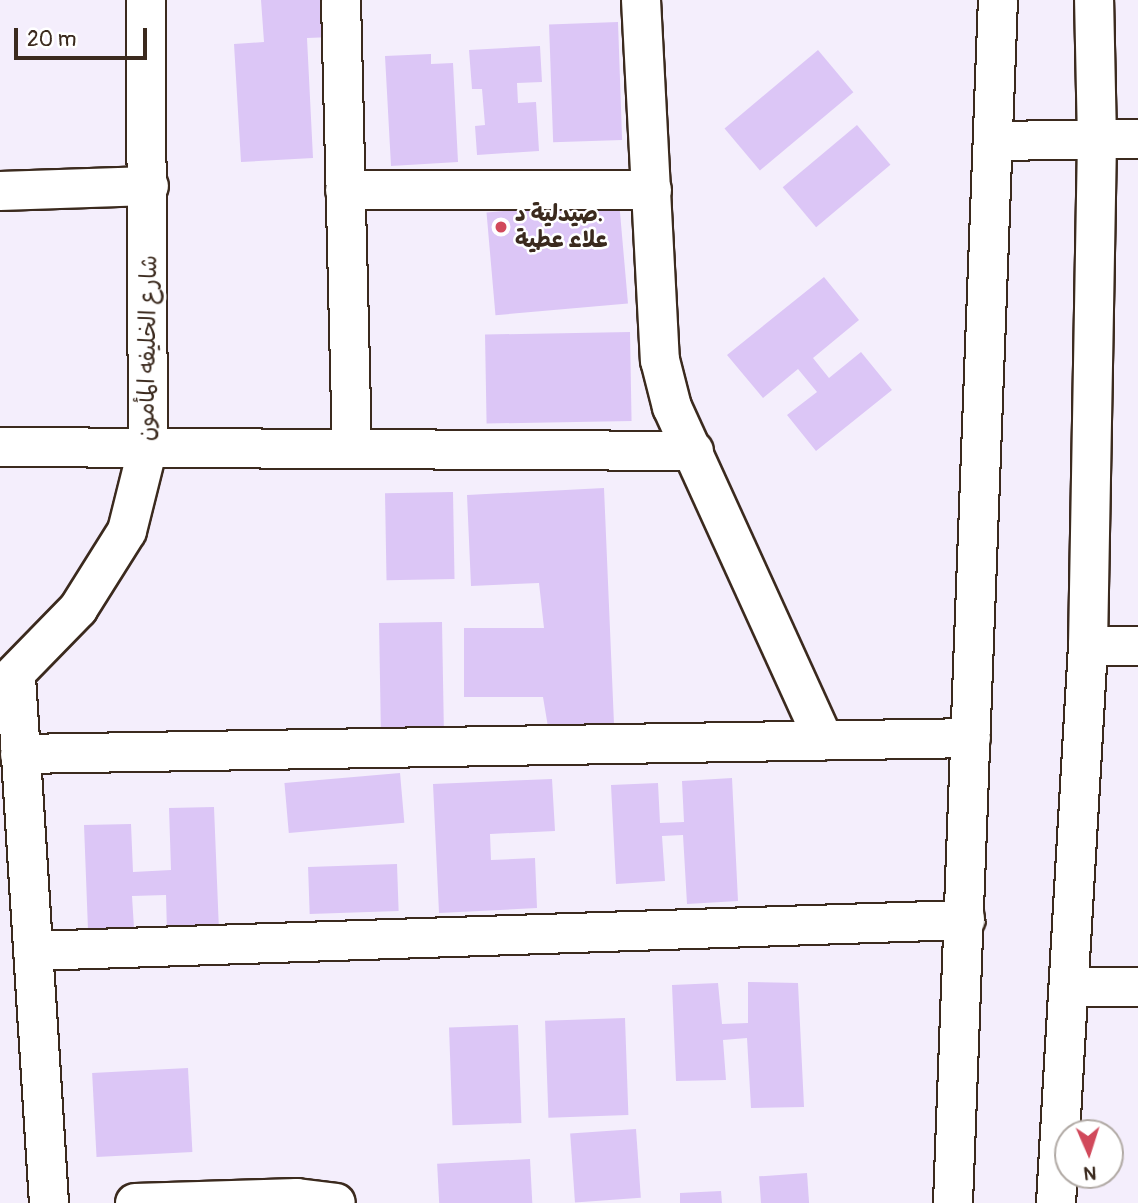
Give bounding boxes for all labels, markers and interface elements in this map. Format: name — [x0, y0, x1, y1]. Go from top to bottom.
scale bar — [18, 14, 150, 58]
text: 20 m — [27, 26, 76, 53]
place label: صيدلية د. علاء عطية — [515, 200, 607, 254]
marker: صيدلية د. علاء عطية — [493, 219, 509, 235]
street label: شارع الخليفه المأمون — [133, 255, 163, 441]
north arrow — [1054, 1119, 1124, 1189]
text: N — [1083, 1161, 1097, 1185]

